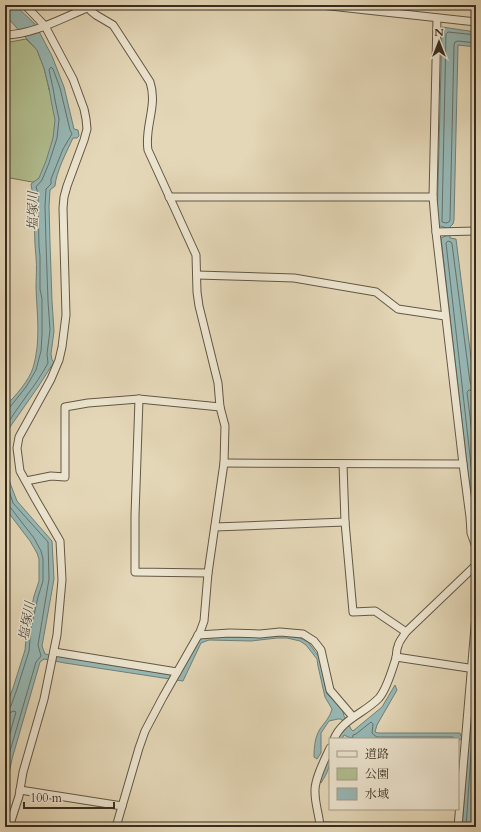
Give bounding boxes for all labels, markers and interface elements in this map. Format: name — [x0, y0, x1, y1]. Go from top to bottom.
north arrow — [419, 22, 459, 62]
text: N — [434, 25, 444, 40]
water label: 塩塚川 — [24, 189, 42, 231]
water label: 塩塚川 — [15, 598, 40, 642]
legend — [329, 738, 459, 810]
text: 道路 — [365, 746, 389, 762]
text: 公園 — [365, 766, 389, 782]
scale bar — [24, 784, 114, 810]
text: 水域 — [365, 786, 389, 802]
text: 100 m — [30, 790, 63, 806]

